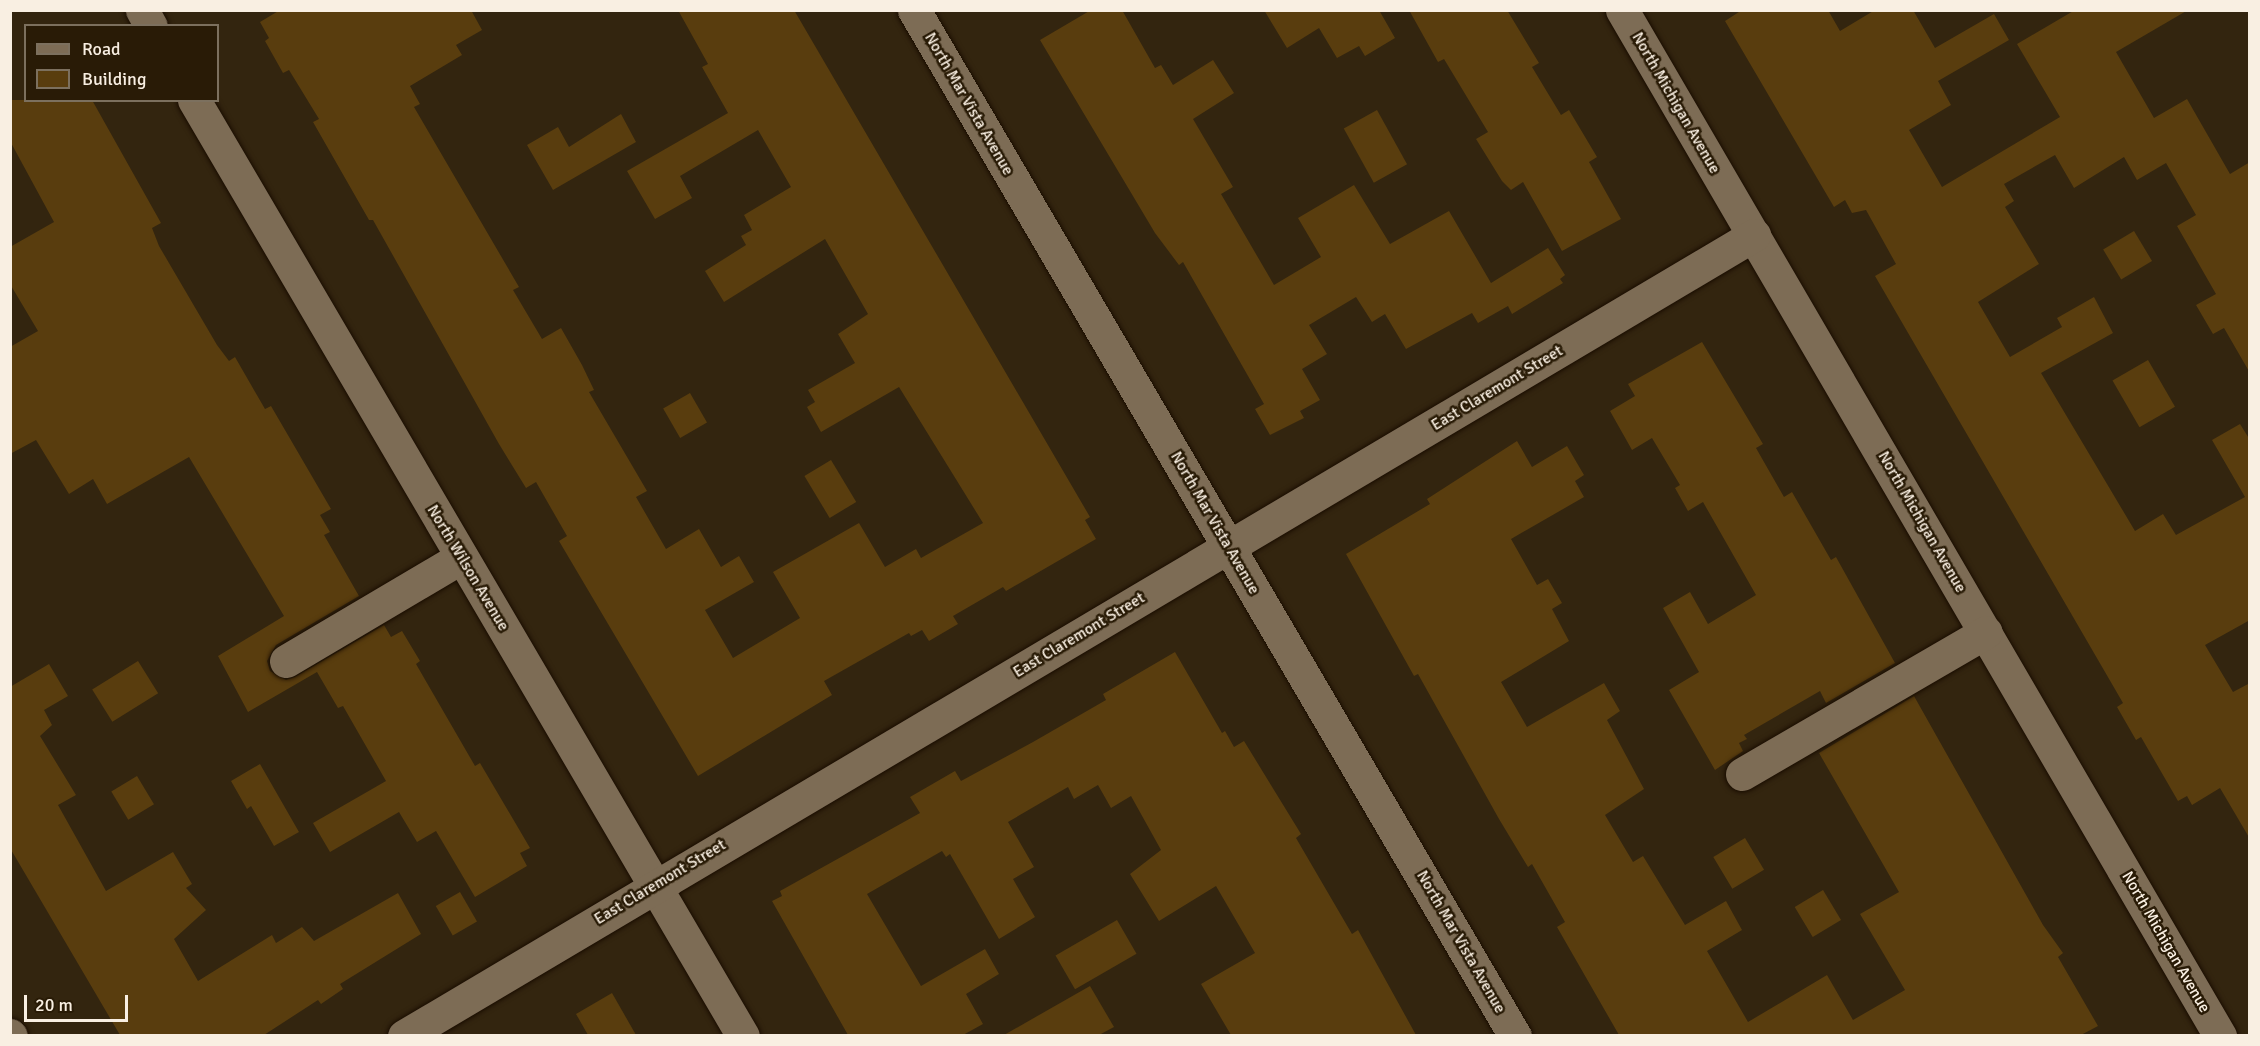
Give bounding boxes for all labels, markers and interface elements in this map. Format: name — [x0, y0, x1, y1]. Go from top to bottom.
legend — [24, 24, 219, 102]
street label: North Mar Vista Avenue — [920, 29, 1018, 179]
street label: North Michigan Avenue — [1628, 29, 1724, 177]
text: Road — [82, 38, 121, 60]
text: Building — [82, 68, 146, 90]
street label: East Claremont Street — [1428, 341, 1566, 435]
street label: North Mar Vista Avenue — [1166, 448, 1264, 598]
street label: North Michigan Avenue — [1874, 448, 1970, 596]
street label: North Wilson Avenue — [423, 502, 513, 634]
street label: East Claremont Street — [1010, 588, 1148, 682]
street label: East Claremont Street — [591, 835, 729, 929]
street label: North Mar Vista Avenue — [1412, 867, 1510, 1017]
street label: North Michigan Avenue — [2118, 868, 2214, 1016]
scale bar — [27, 983, 130, 1021]
text: 20 m — [35, 994, 73, 1016]

